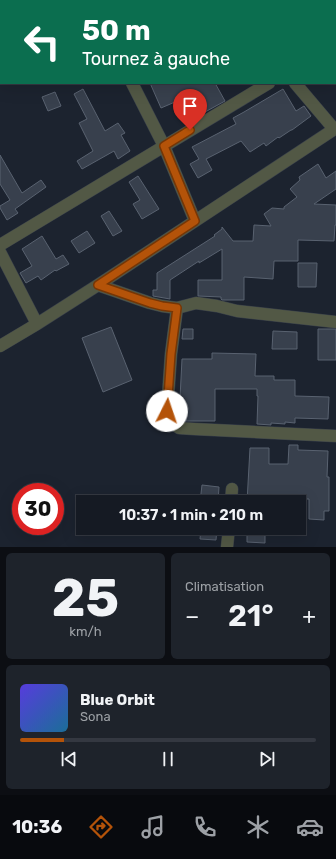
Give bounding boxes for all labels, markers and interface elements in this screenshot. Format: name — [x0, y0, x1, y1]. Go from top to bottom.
text: 50 m — [82, 14, 151, 47]
icon: left — [16, 16, 68, 68]
text: Tournez à gauche — [82, 48, 230, 70]
pin — [173, 89, 207, 130]
icon: arrive — [179, 95, 201, 117]
position arrow — [146, 390, 188, 432]
speed limit sign: 30 — [12, 483, 64, 535]
text: 10:37 · 1 min · 210 m — [119, 506, 263, 524]
text: 25 — [52, 567, 119, 629]
text: Climatisation — [185, 579, 264, 594]
text: 21° — [228, 598, 274, 634]
text: − — [185, 603, 199, 630]
text: + — [302, 603, 316, 630]
text: km/h — [69, 624, 102, 639]
text: Blue Orbit — [80, 691, 155, 709]
text: Sona — [80, 709, 111, 724]
icon: previous — [58, 748, 80, 770]
icon: pause — [157, 748, 179, 770]
icon: next — [256, 748, 278, 770]
icon: directions — [87, 813, 115, 841]
icon: music — [139, 813, 167, 841]
icon: phone — [191, 813, 219, 841]
icon: climate — [244, 813, 272, 841]
icon: car — [296, 813, 324, 841]
text: 10:36 — [12, 816, 62, 838]

